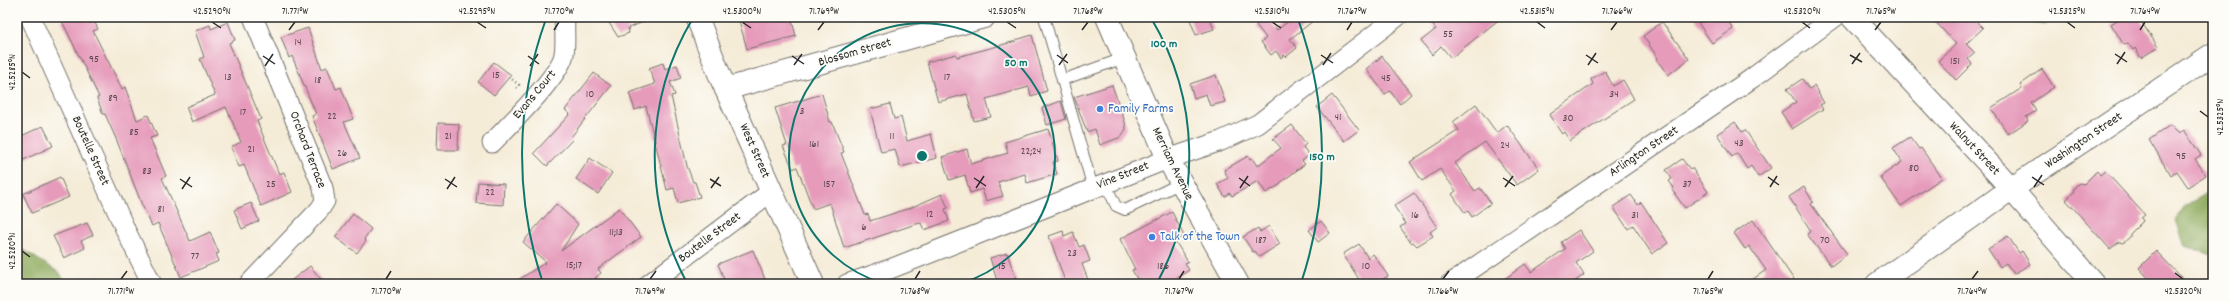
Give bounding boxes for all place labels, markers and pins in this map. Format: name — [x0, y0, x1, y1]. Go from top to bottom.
place label: Family Farms — [1108, 100, 1174, 119]
marker: Family Farms — [1095, 104, 1105, 114]
centre of rings — [915, 149, 929, 163]
place label: Talk of the Town — [1160, 228, 1240, 247]
marker: Talk of the Town — [1147, 232, 1157, 242]

